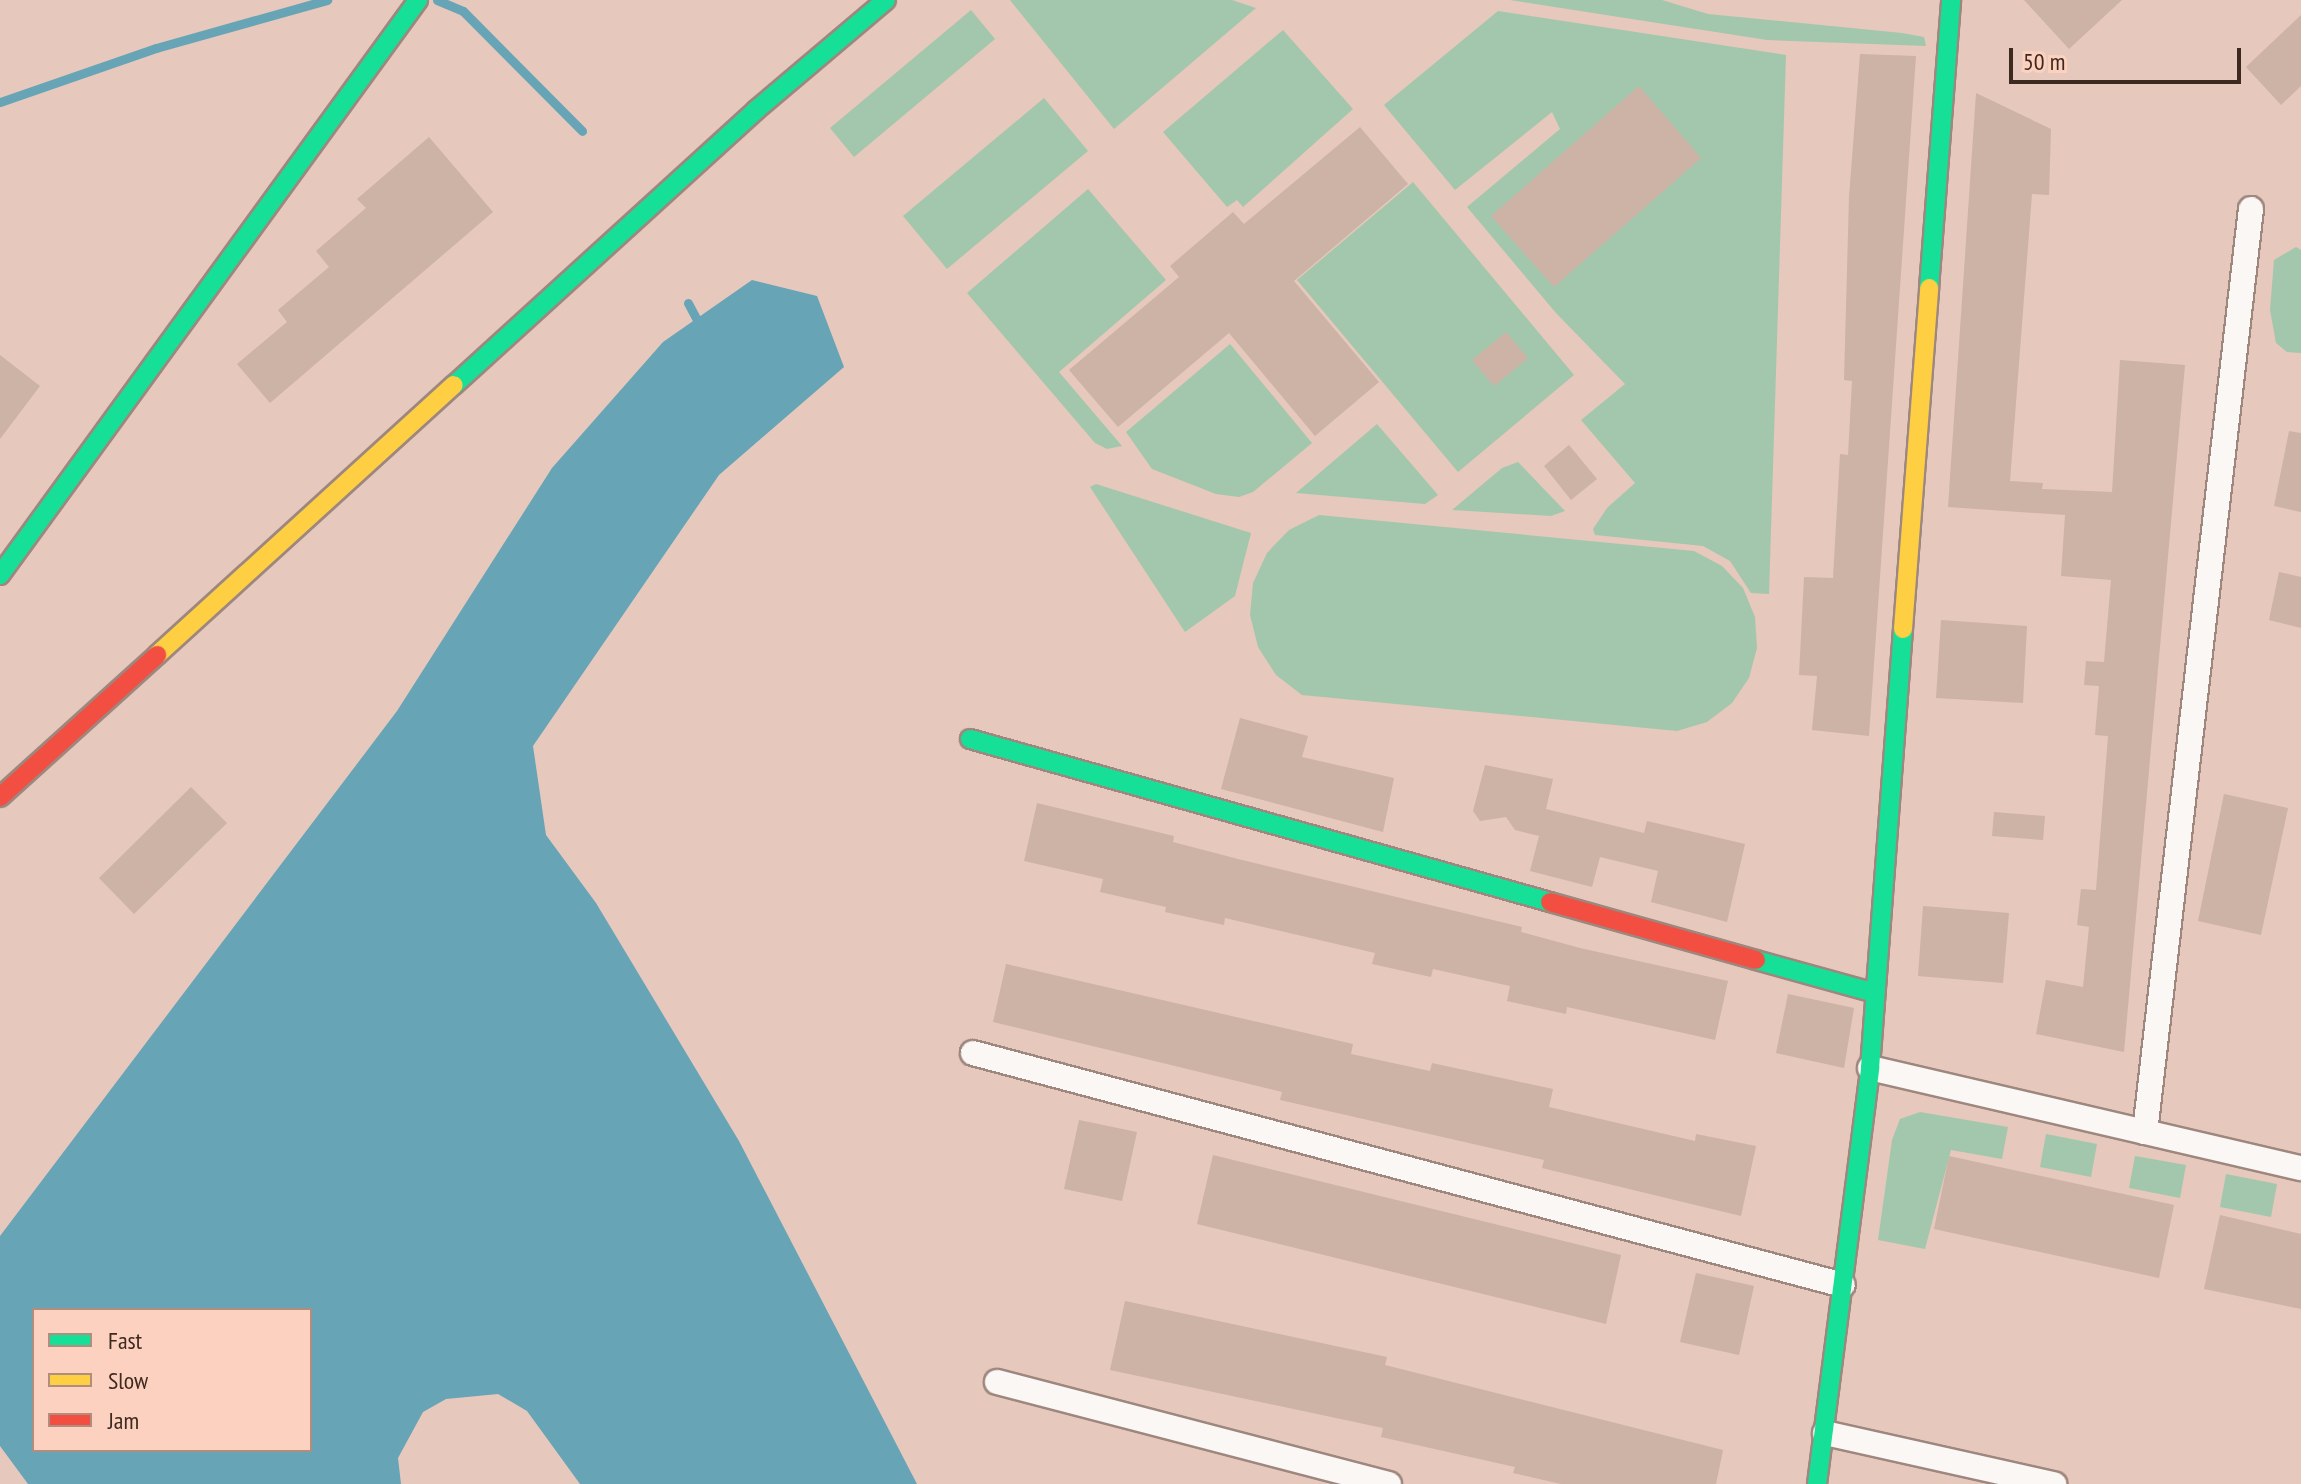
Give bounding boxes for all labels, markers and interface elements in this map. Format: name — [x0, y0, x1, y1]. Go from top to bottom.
scale bar — [2013, 32, 2245, 82]
text: 50 m — [2023, 46, 2065, 77]
legend — [32, 1308, 312, 1452]
text: Fast — [108, 1325, 142, 1356]
text: Slow — [108, 1365, 148, 1396]
text: Jam — [108, 1405, 139, 1436]

